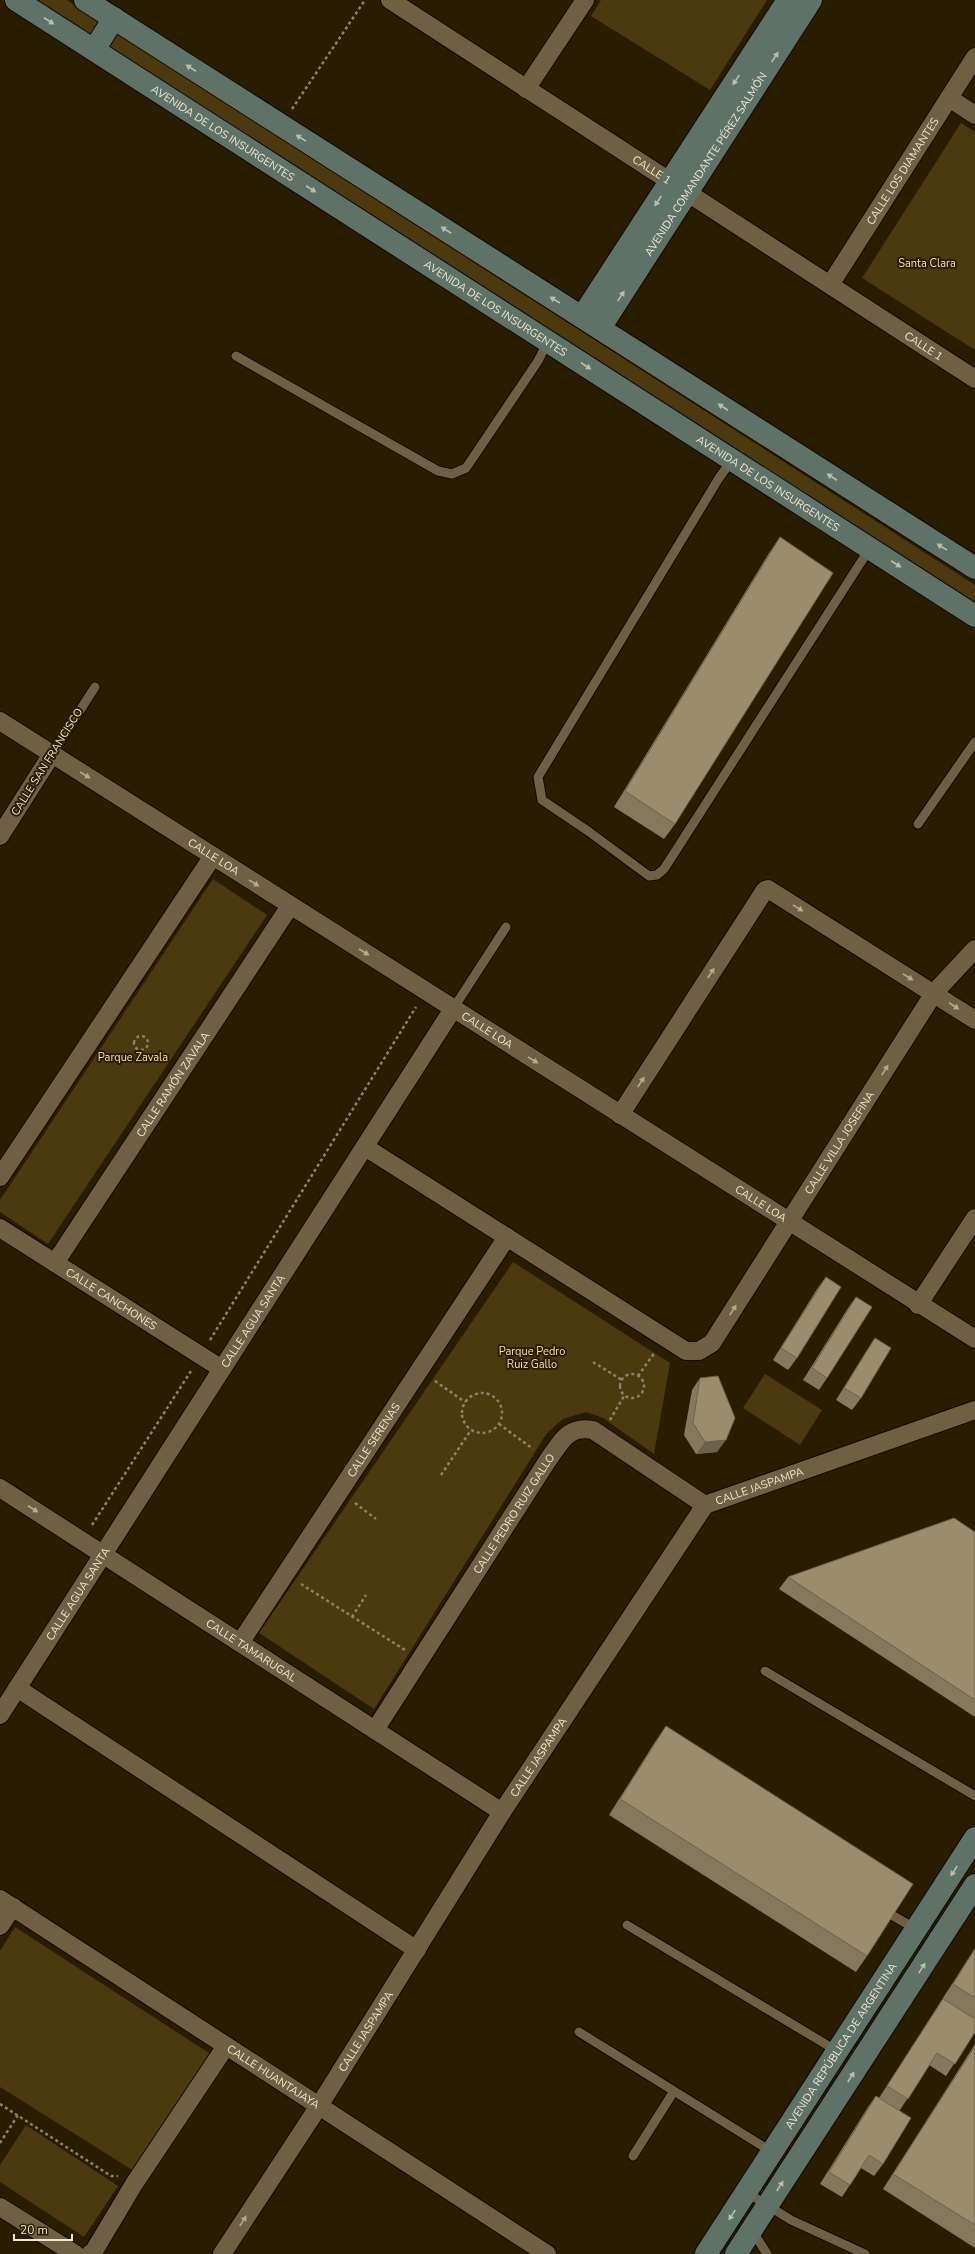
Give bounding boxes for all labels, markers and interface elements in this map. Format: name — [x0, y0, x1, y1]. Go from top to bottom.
one-way arrow — [44, 17, 54, 25]
one-way arrow — [771, 51, 778, 63]
one-way arrow — [185, 64, 197, 71]
street label: AVENIDA COMANDANTE PÉREZ SALMÓN — [641, 69, 770, 259]
one-way arrow — [732, 75, 740, 85]
street label: AVENIDA DE LOS INSURGENTES — [148, 81, 298, 185]
street label: CALLE LOS DIAMANTES — [863, 114, 942, 228]
one-way arrow — [295, 134, 306, 141]
street label: CALLE 1 — [630, 152, 674, 188]
one-way arrow — [306, 186, 317, 193]
one-way arrow — [654, 196, 662, 206]
one-way arrow — [440, 226, 451, 234]
street label: AVENIDA DE LOS INSURGENTES — [421, 256, 570, 360]
park label: Santa Clara — [898, 256, 956, 271]
one-way arrow — [617, 291, 625, 301]
one-way arrow — [550, 296, 560, 304]
street label: CALLE 1 — [902, 328, 946, 364]
one-way arrow — [580, 362, 592, 369]
one-way arrow — [718, 403, 728, 411]
street label: AVENIDA DE LOS INSURGENTES — [694, 432, 843, 535]
one-way arrow — [827, 473, 838, 481]
one-way arrow — [936, 543, 948, 550]
one-way arrow — [890, 561, 901, 568]
street label: CALLE SAN FRANCISCO — [8, 705, 86, 819]
one-way arrow — [79, 772, 91, 779]
street label: CALLE LOA — [185, 834, 242, 878]
one-way arrow — [248, 879, 260, 886]
one-way arrow — [793, 904, 803, 912]
one-way arrow — [358, 949, 370, 956]
one-way arrow — [708, 967, 715, 979]
one-way arrow — [903, 973, 913, 981]
one-way arrow — [949, 1002, 960, 1010]
street label: CALLE LOA — [459, 1008, 516, 1052]
street label: CALLE RAMÓN ZAVALA — [133, 1029, 213, 1140]
park label: Parque Zavala — [98, 1050, 168, 1065]
one-way arrow — [527, 1056, 538, 1063]
one-way arrow — [881, 1065, 888, 1076]
one-way arrow — [637, 1077, 645, 1087]
street label: CALLE VILLA JOSEFINA — [801, 1088, 878, 1197]
street label: CALLE LOA — [732, 1181, 790, 1225]
street label: CALLE CANCHONES — [63, 1264, 160, 1333]
street label: CALLE AGUA SANTA — [217, 1272, 288, 1371]
one-way arrow — [729, 1304, 736, 1316]
park label: Parque Pedro Ruiz Gallo — [499, 1344, 565, 1372]
street label: CALLE SERENAS — [344, 1400, 404, 1480]
street label: CALLE PEDRO RUIZ GALLO — [470, 1450, 558, 1577]
street label: CALLE JASPAMPA — [713, 1463, 806, 1508]
one-way arrow — [28, 1505, 38, 1513]
street label: CALLE AGUA SANTA — [42, 1544, 113, 1643]
street label: CALLE TAMARUGAL — [203, 1615, 299, 1685]
street label: CALLE JASPAMPA — [506, 1714, 570, 1800]
one-way arrow — [950, 1865, 958, 1876]
street label: AVENIDA REPÚBLICA DE ARGENTINA — [781, 1960, 900, 2132]
one-way arrow — [918, 1962, 925, 1974]
street label: CALLE JASPAMPA — [335, 1988, 396, 2075]
street label: CALLE HUANTAJAYA — [224, 2041, 323, 2112]
one-way arrow — [847, 2072, 855, 2082]
one-way arrow — [777, 2180, 784, 2192]
one-way arrow — [728, 2209, 735, 2221]
scale bar — [14, 2216, 72, 2242]
one-way arrow — [239, 2216, 247, 2227]
text: 20 m — [20, 2222, 48, 2238]

